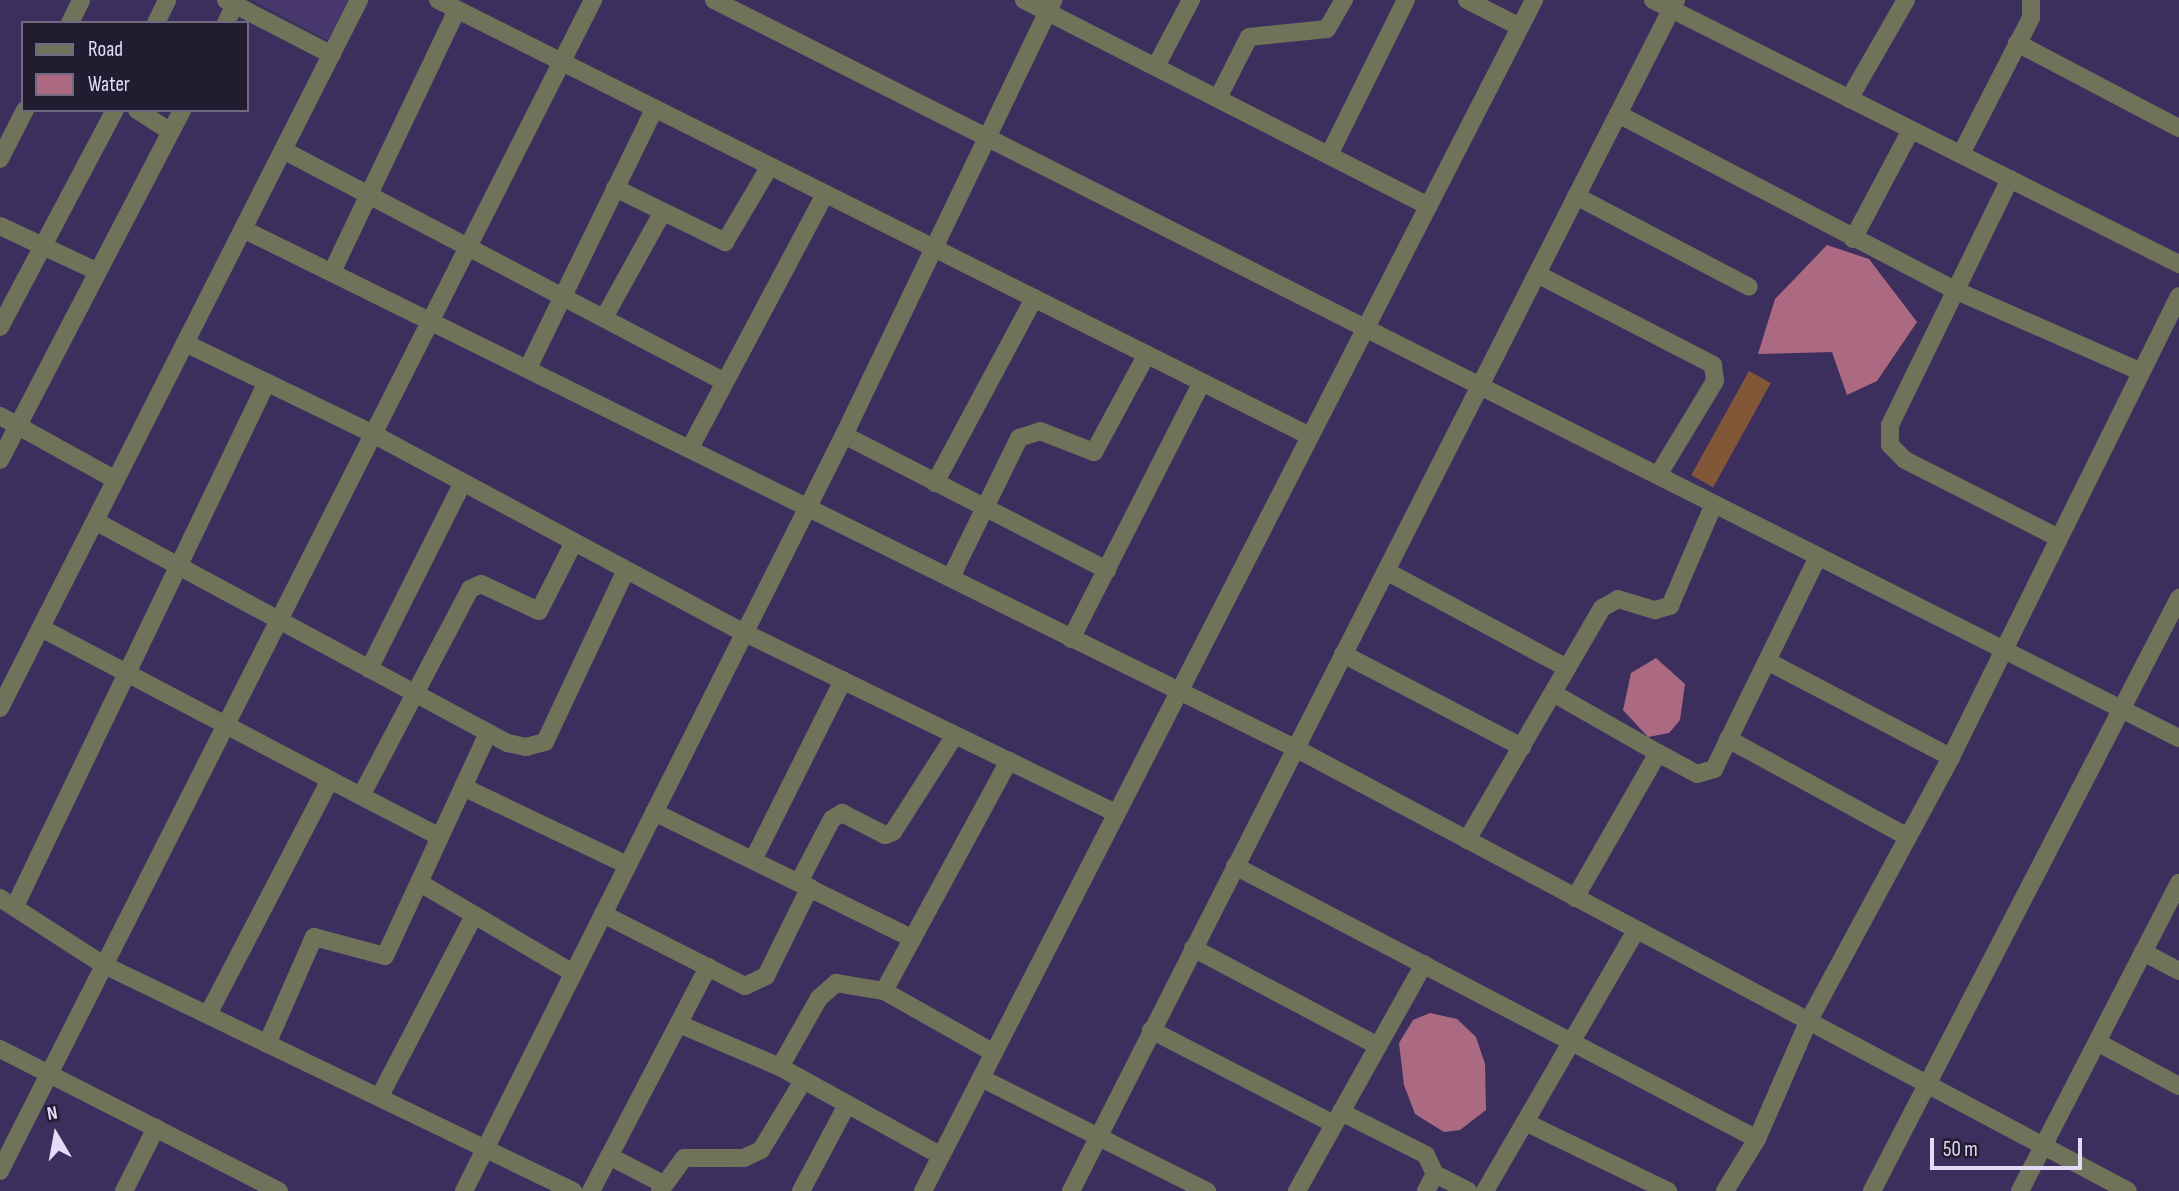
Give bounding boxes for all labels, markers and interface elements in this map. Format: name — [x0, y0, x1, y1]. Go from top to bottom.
legend — [21, 21, 248, 112]
text: Road — [88, 37, 123, 62]
text: Water — [88, 72, 130, 97]
north arrow — [21, 1100, 91, 1170]
text: N — [45, 1102, 59, 1126]
scale bar — [1934, 1124, 2086, 1168]
text: 50 m — [1943, 1137, 1978, 1162]

